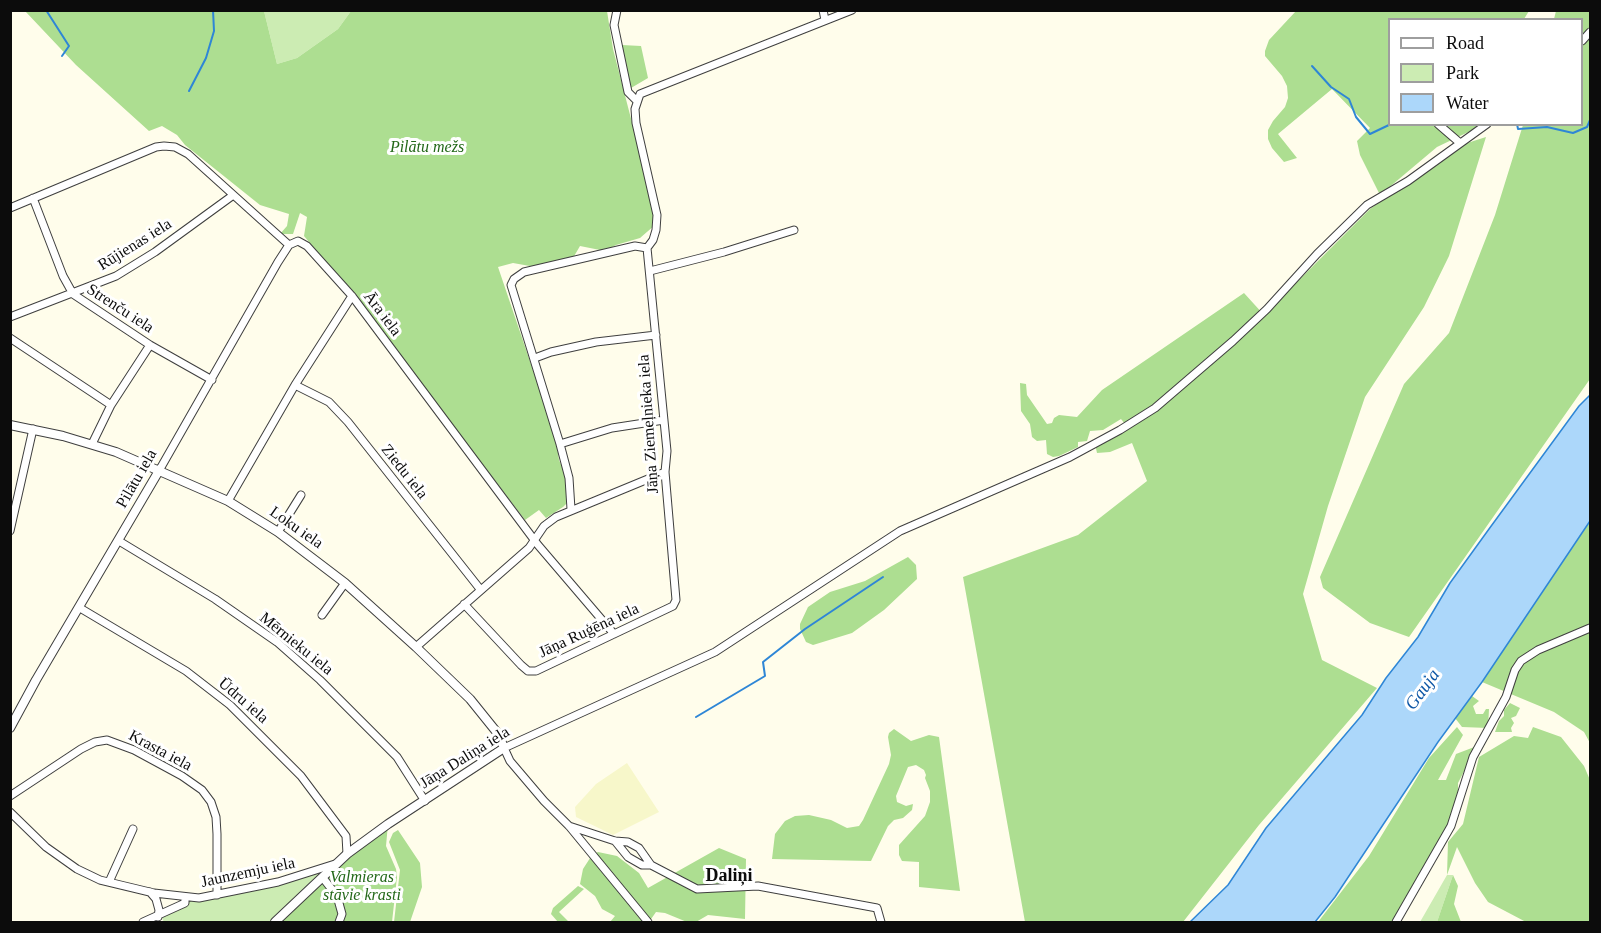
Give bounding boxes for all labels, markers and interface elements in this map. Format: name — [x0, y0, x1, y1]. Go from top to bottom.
legend — [1388, 18, 1583, 126]
text: Road — [1446, 33, 1484, 53]
text: Park — [1446, 63, 1479, 83]
text: Water — [1446, 93, 1489, 113]
park label: Pilātu mežs — [390, 138, 464, 158]
street label: Rūjienas iela — [95, 215, 175, 275]
street label: Strenču iela — [83, 280, 157, 338]
street label: Āra iela — [359, 288, 405, 340]
street label: Jāņa Ziemeļnieka iela — [635, 354, 663, 494]
street label: Ziedu iela — [377, 441, 431, 503]
street label: Pilātu iela — [113, 446, 161, 512]
street label: Loku iela — [266, 503, 326, 553]
street label: Jāņa Ruģēna iela — [536, 599, 642, 663]
street label: Mērnieku iela — [255, 608, 337, 680]
water label: Gauja — [1401, 665, 1445, 715]
street label: Ūdru iela — [214, 674, 272, 728]
street label: Jāņa Daliņa iela — [417, 723, 513, 793]
street label: Krasta iela — [125, 726, 195, 776]
street label: Jaunzemju iela — [199, 854, 297, 892]
district label: Daliņi — [705, 865, 753, 887]
park label: Valmieras stāvie krasti — [323, 868, 401, 906]

